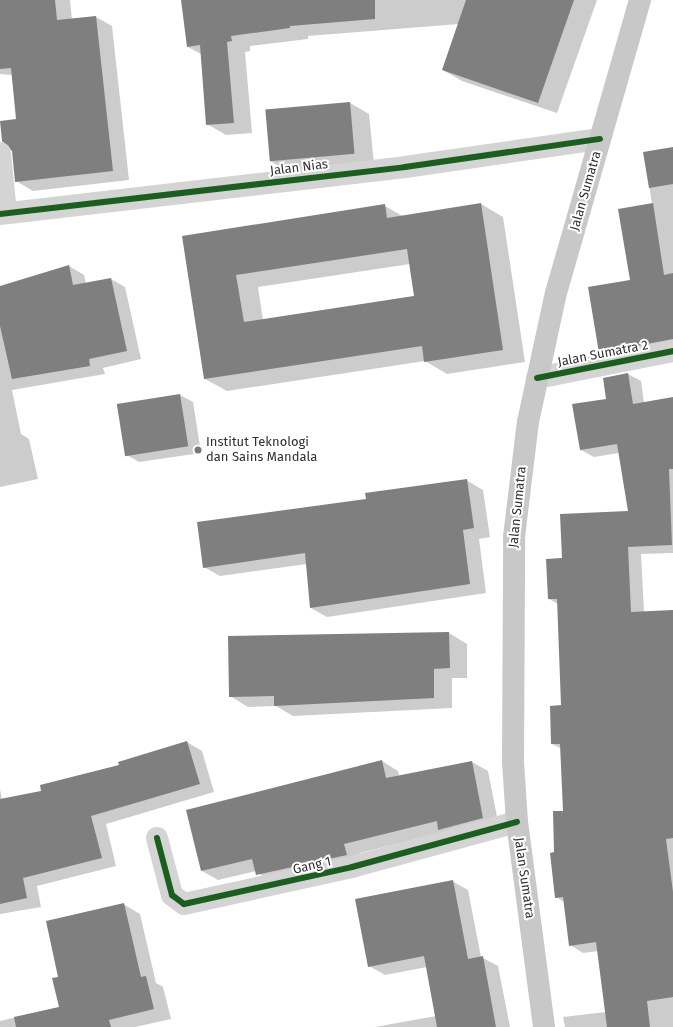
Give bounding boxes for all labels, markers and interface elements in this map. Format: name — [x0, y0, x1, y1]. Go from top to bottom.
street label: Jalan Sumatra — [567, 149, 605, 233]
street label: Jalan Nias — [269, 157, 329, 179]
street label: Jalan Sumatra 2 — [556, 338, 650, 370]
place label: Institut Teknologi dan Sains Mandala — [206, 435, 317, 466]
marker: Institut Teknologi dan Sains Mandala — [193, 445, 203, 455]
street label: Jalan Sumatra — [506, 465, 530, 549]
street label: Jalan Sumatra — [511, 836, 537, 920]
street label: Gang 1 — [291, 854, 333, 878]

